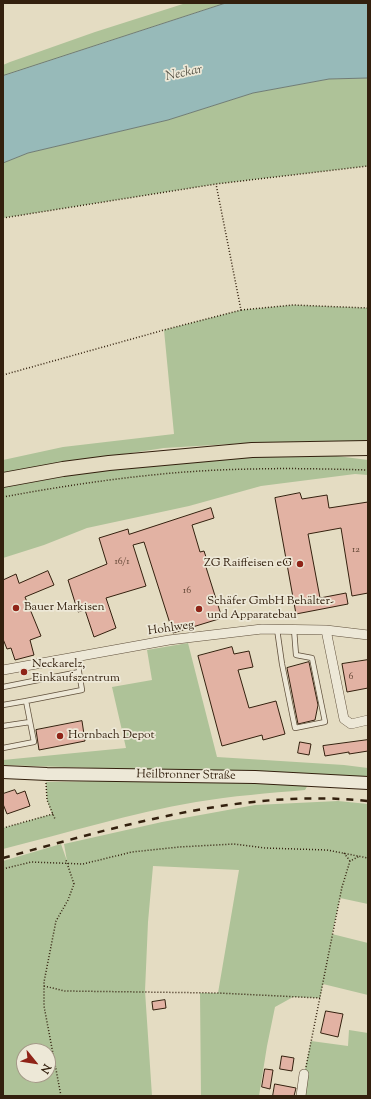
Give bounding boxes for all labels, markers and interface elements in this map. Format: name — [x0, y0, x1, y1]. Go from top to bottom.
water label: Neckar — [164, 62, 204, 86]
house number: 12 — [352, 544, 360, 556]
house number: 16/1 — [114, 556, 130, 568]
place label: ZG Raiffeisen eG — [204, 557, 292, 571]
marker: ZG Raiffeisen eG — [295, 559, 305, 569]
house number: 16 — [183, 585, 191, 597]
place label: Schäfer GmbH Behälter- und Apparatebau — [207, 595, 334, 623]
place label: Bauer Markisen — [24, 601, 105, 615]
marker: Bauer Markisen — [11, 603, 21, 613]
marker: Schäfer GmbH Behälter- und Apparatebau — [194, 604, 204, 614]
street label: Hohlweg — [147, 619, 195, 639]
place label: Neckarelz, Einkaufszentrum — [32, 658, 120, 686]
marker: Neckarelz, Einkaufszentrum — [19, 667, 29, 677]
house number: 6 — [349, 671, 353, 683]
place label: Hornbach Depot — [68, 729, 155, 743]
marker: Hornbach Depot — [55, 731, 65, 741]
street label: Heilbronner Straße — [136, 768, 236, 784]
north arrow — [16, 1043, 56, 1083]
text: N — [36, 1061, 55, 1076]

